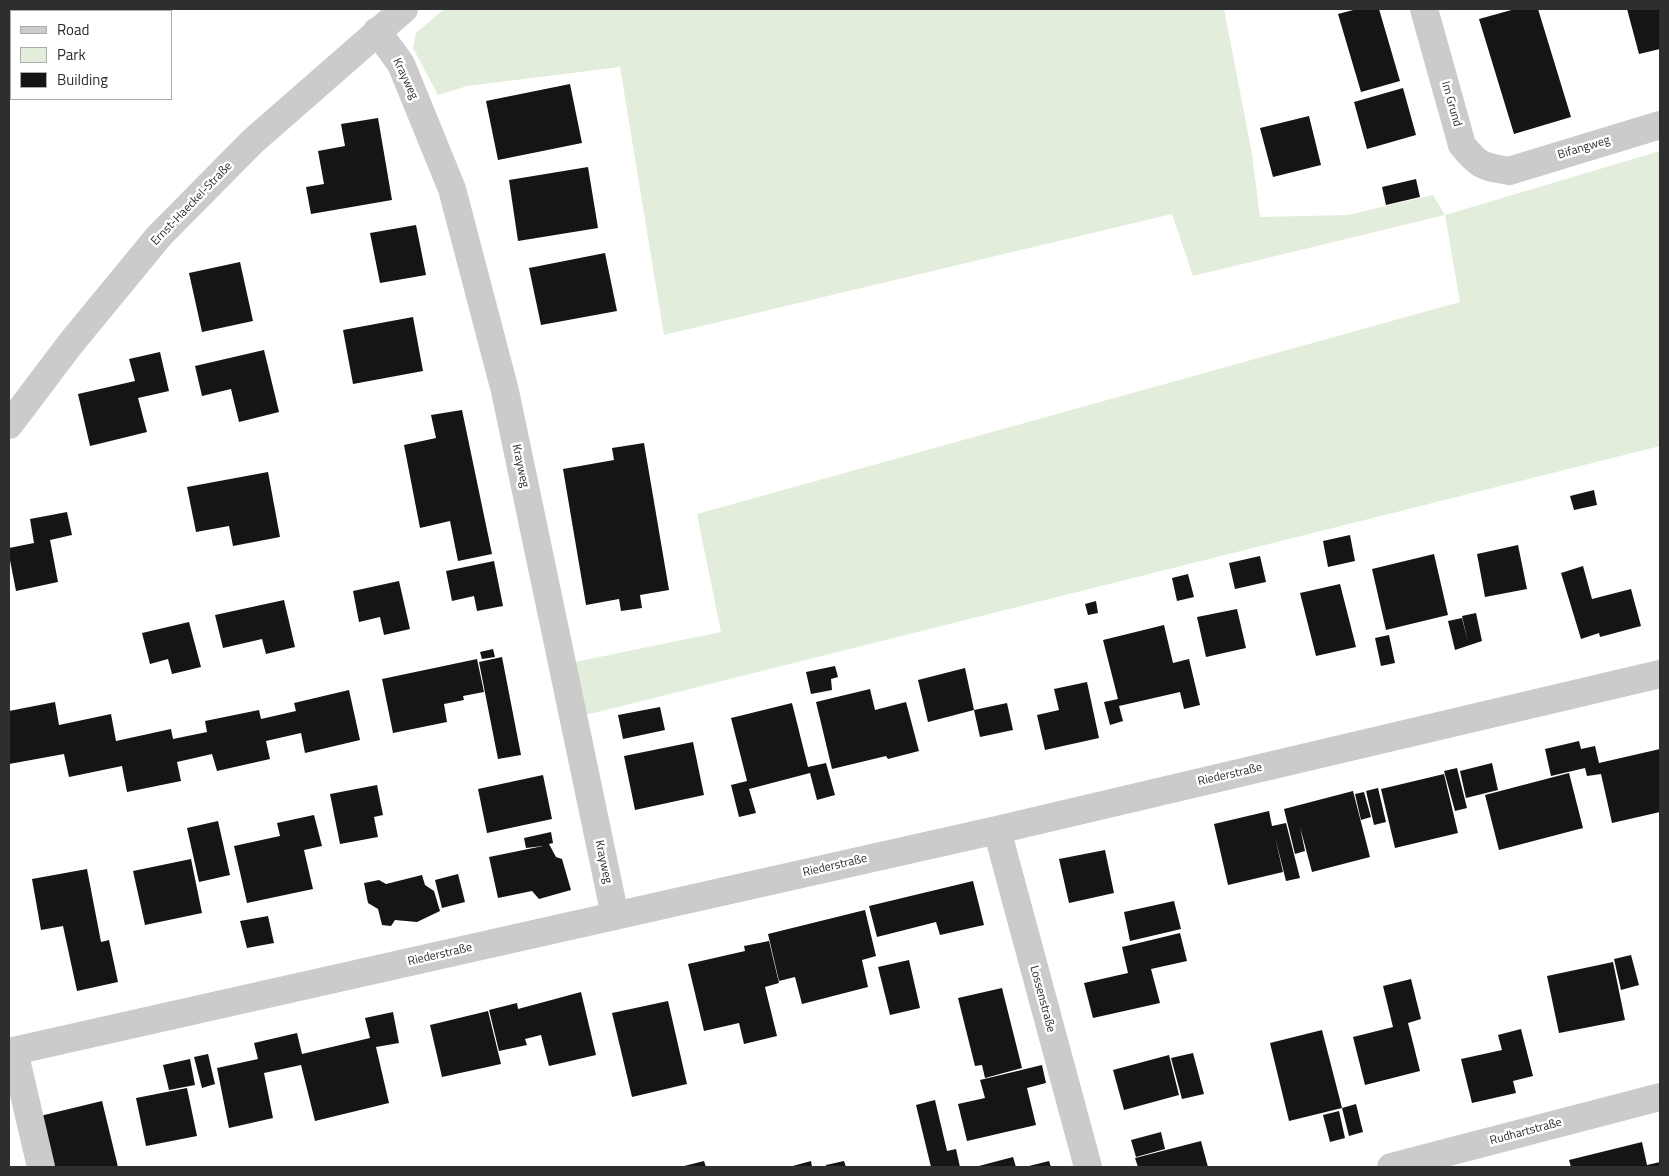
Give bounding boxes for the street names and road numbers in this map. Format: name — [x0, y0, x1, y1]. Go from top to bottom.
street label: Krayweg — [389, 56, 421, 102]
street label: Im Grund — [1438, 80, 1464, 128]
street label: Bifangweg — [1556, 133, 1612, 163]
street label: Ernst-Haeckel-Straße — [148, 159, 236, 249]
street label: Krayweg — [508, 443, 532, 489]
street label: Riederstraße — [1196, 761, 1264, 789]
street label: Krayweg — [591, 839, 615, 885]
street label: Riederstraße — [801, 852, 869, 880]
street label: Riederstraße — [406, 941, 474, 969]
street label: Lossenstraße — [1026, 964, 1058, 1034]
street label: Rudhartstraße — [1488, 1115, 1564, 1149]

